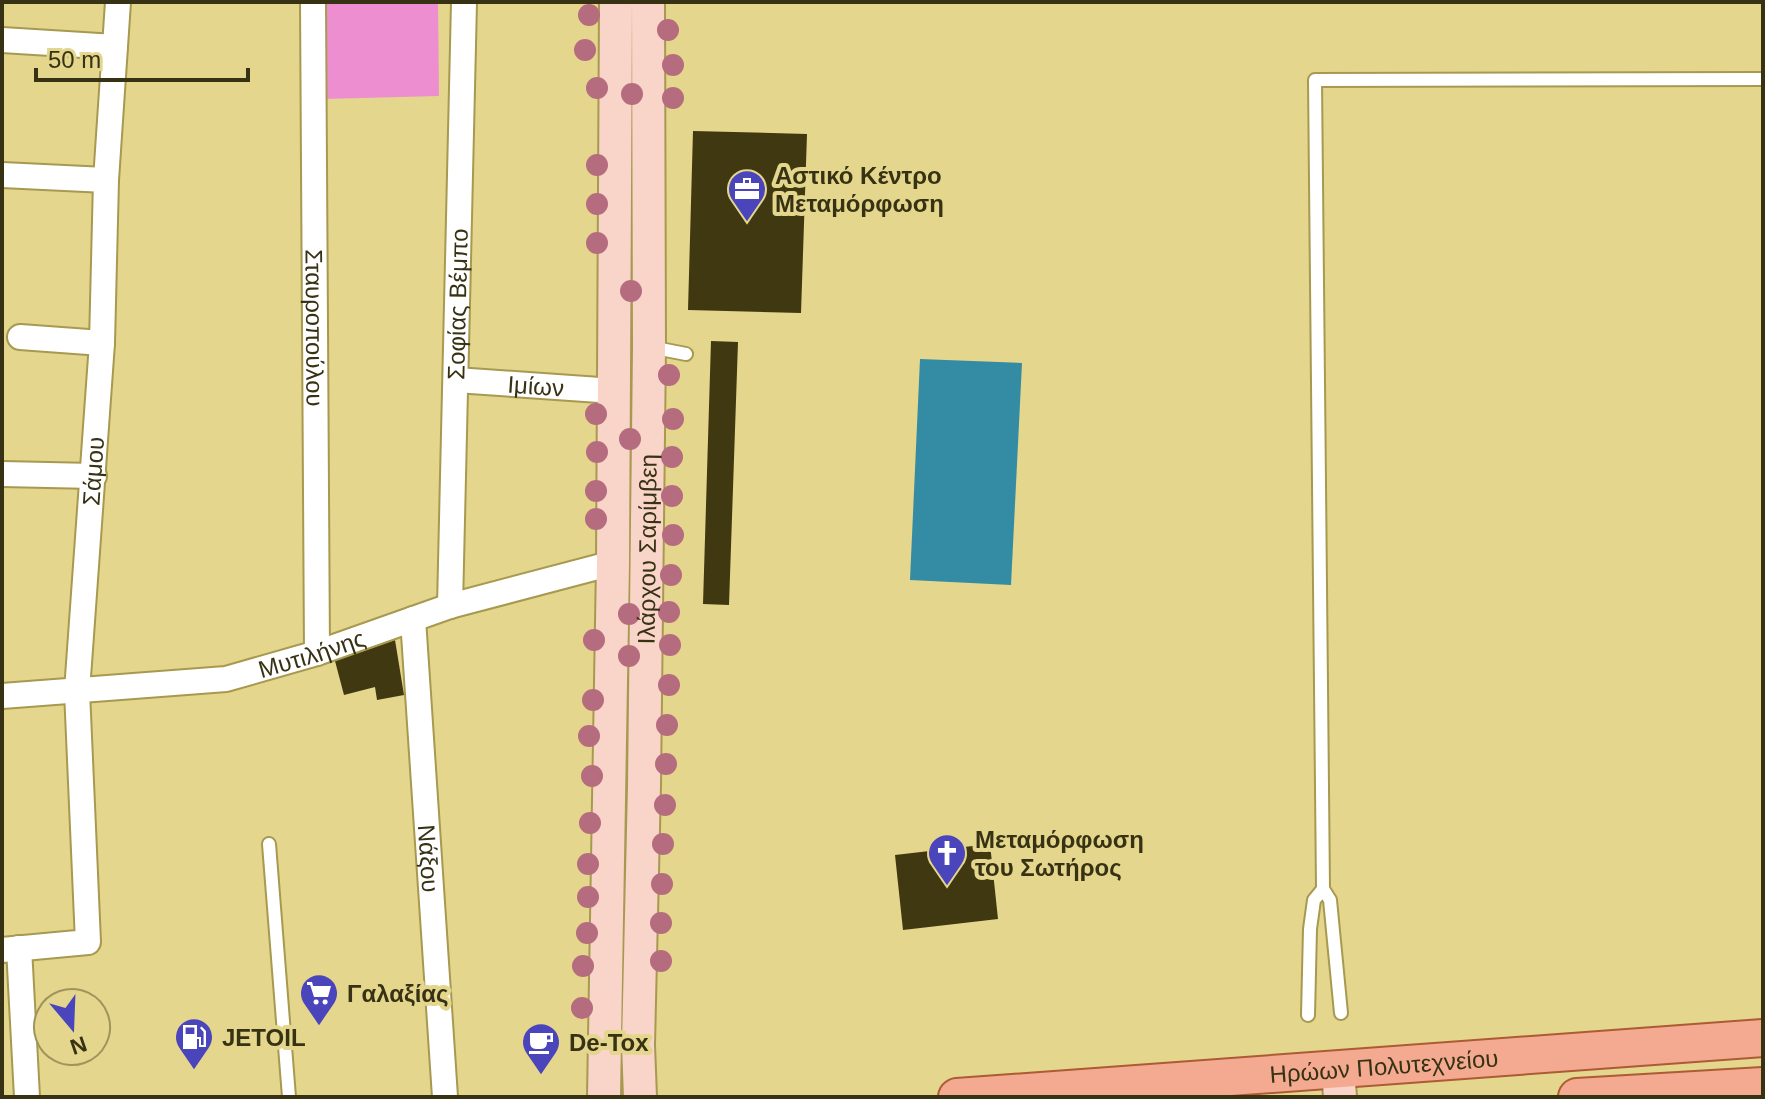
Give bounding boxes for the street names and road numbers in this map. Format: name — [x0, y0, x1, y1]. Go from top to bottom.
street label: Σοφίας Βέμπο — [442, 228, 472, 380]
street label: Σταυροπούλου — [301, 249, 329, 407]
street label: Ιμίων — [507, 370, 565, 401]
street label: Σάμου — [77, 436, 109, 507]
street label: Ιλάρχου Σαρίμβεη — [632, 454, 661, 644]
street label: Μυτιλήνης — [255, 624, 368, 683]
street label: Νάξου — [413, 824, 445, 893]
street label: Ηρώων Πολυτεχνείου — [1269, 1044, 1499, 1088]

